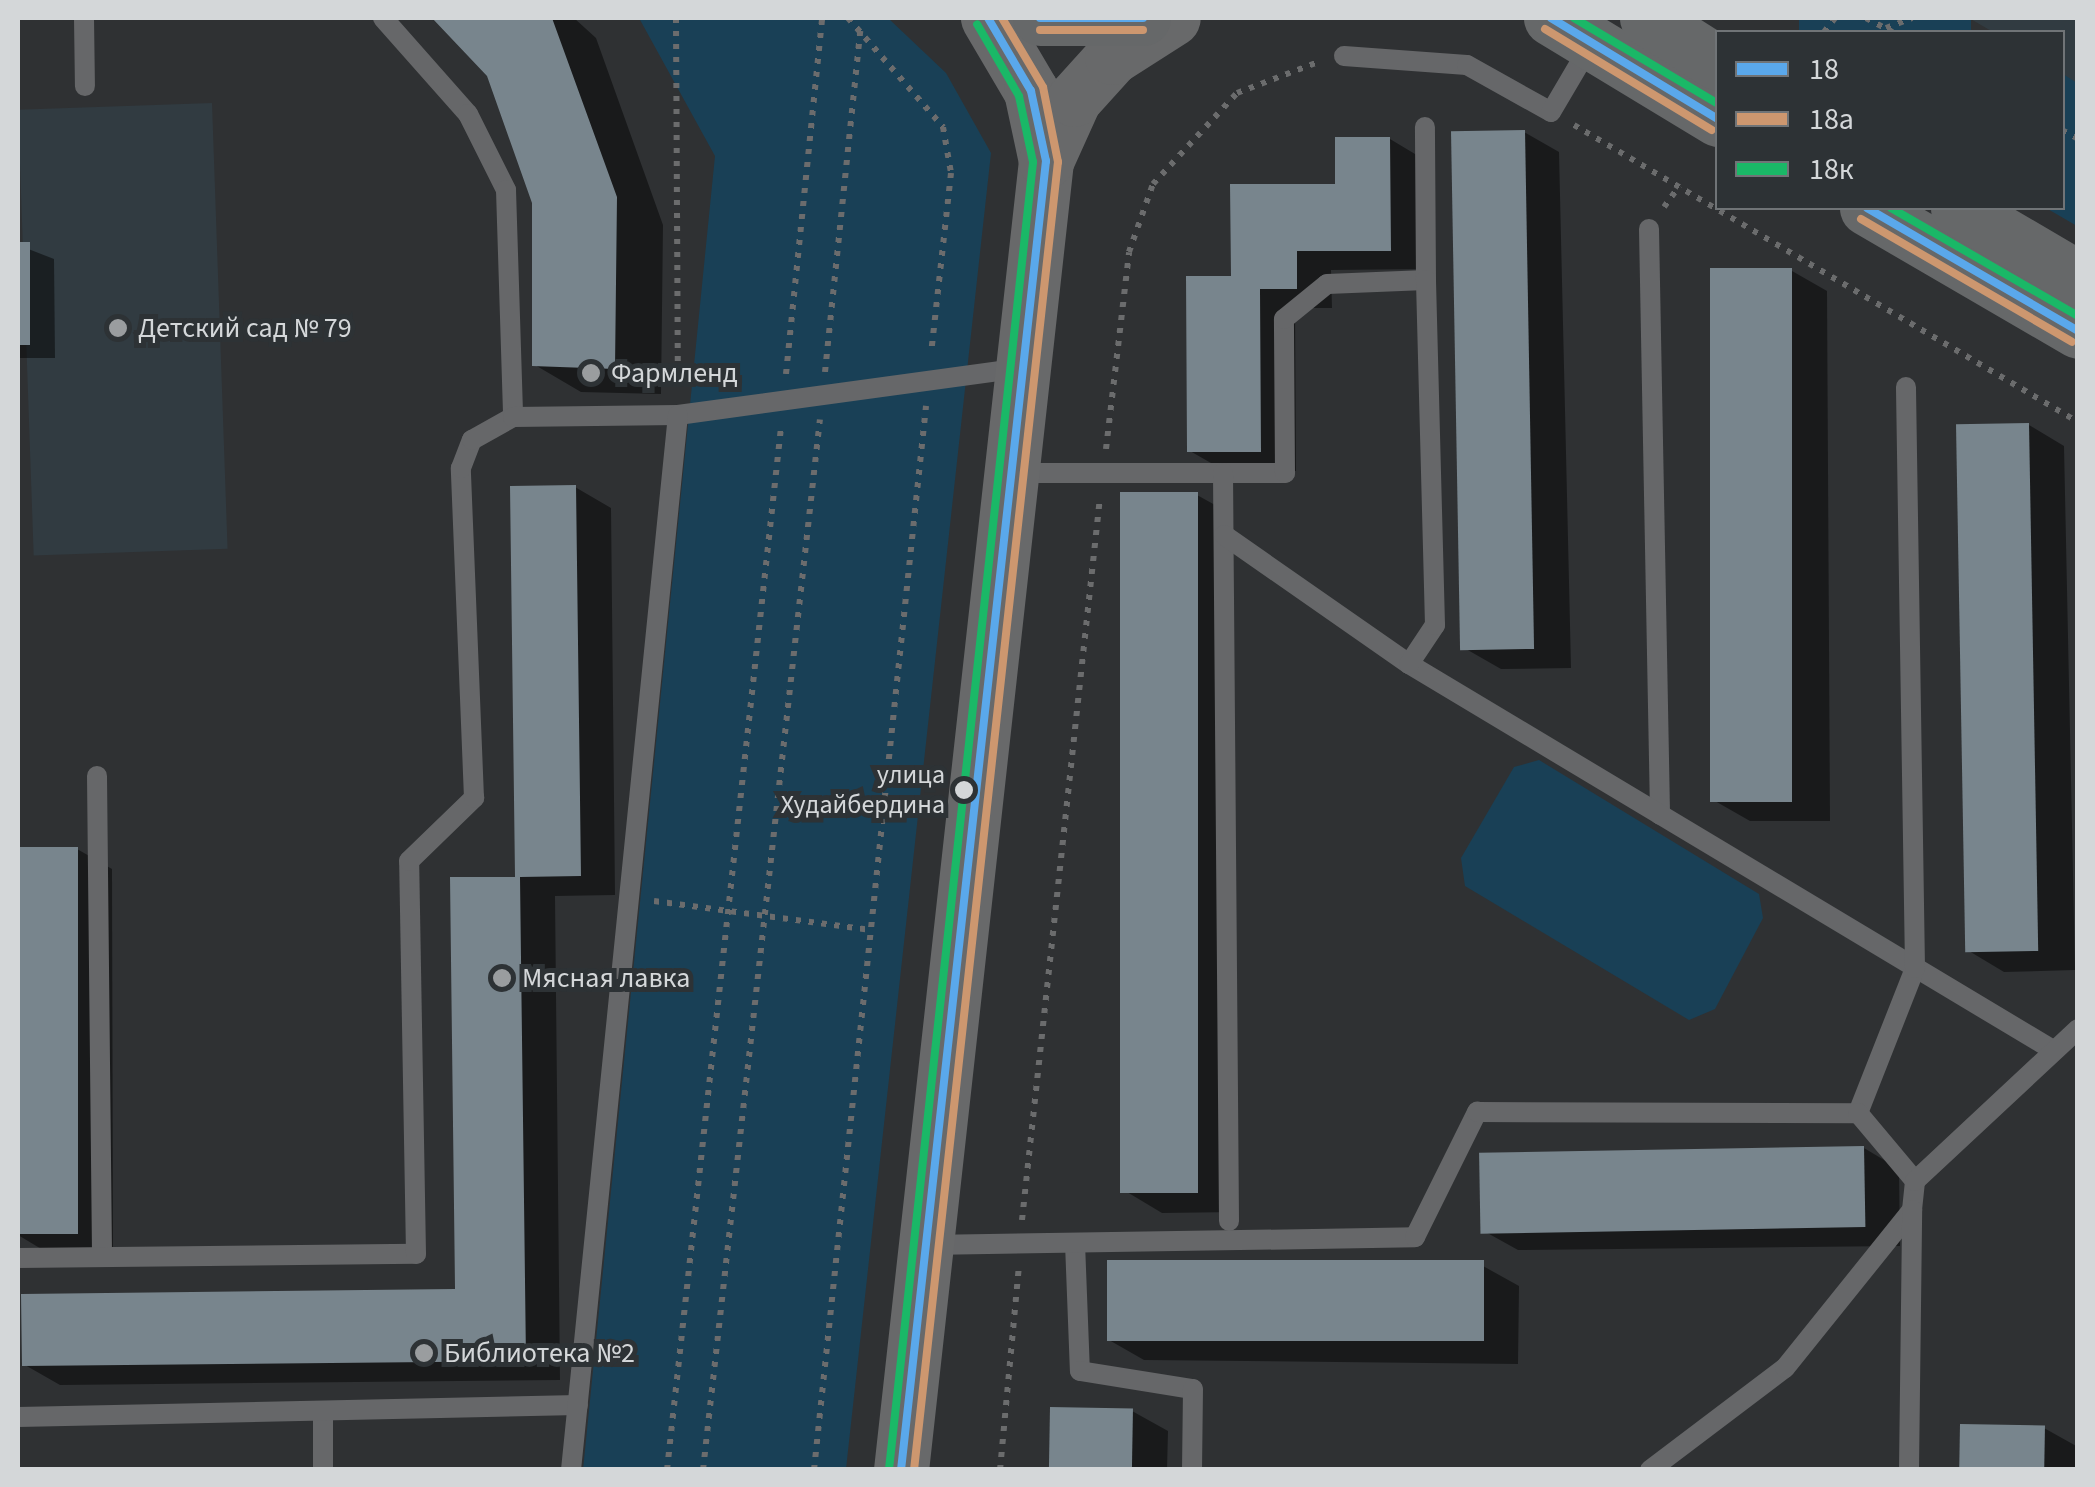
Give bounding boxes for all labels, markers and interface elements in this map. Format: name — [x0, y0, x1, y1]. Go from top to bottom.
legend — [1715, 30, 2065, 210]
text: 18 — [1809, 48, 1839, 91]
text: 18а — [1809, 98, 1854, 141]
text: 18к — [1809, 148, 1854, 191]
place label: Детский сад № 79 — [138, 311, 352, 345]
marker: Детский сад № 79 — [107, 317, 129, 339]
place label: Фармленд — [611, 356, 738, 390]
marker: Фармленд — [580, 362, 602, 384]
place label: улица Худайбердина — [781, 759, 945, 820]
marker: улица Худайбердина — [954, 780, 974, 800]
place label: Мясная лавка — [522, 961, 690, 995]
marker: Мясная лавка — [491, 967, 513, 989]
place label: Библиотека №2 — [444, 1336, 635, 1370]
marker: Библиотека №2 — [413, 1342, 435, 1364]

